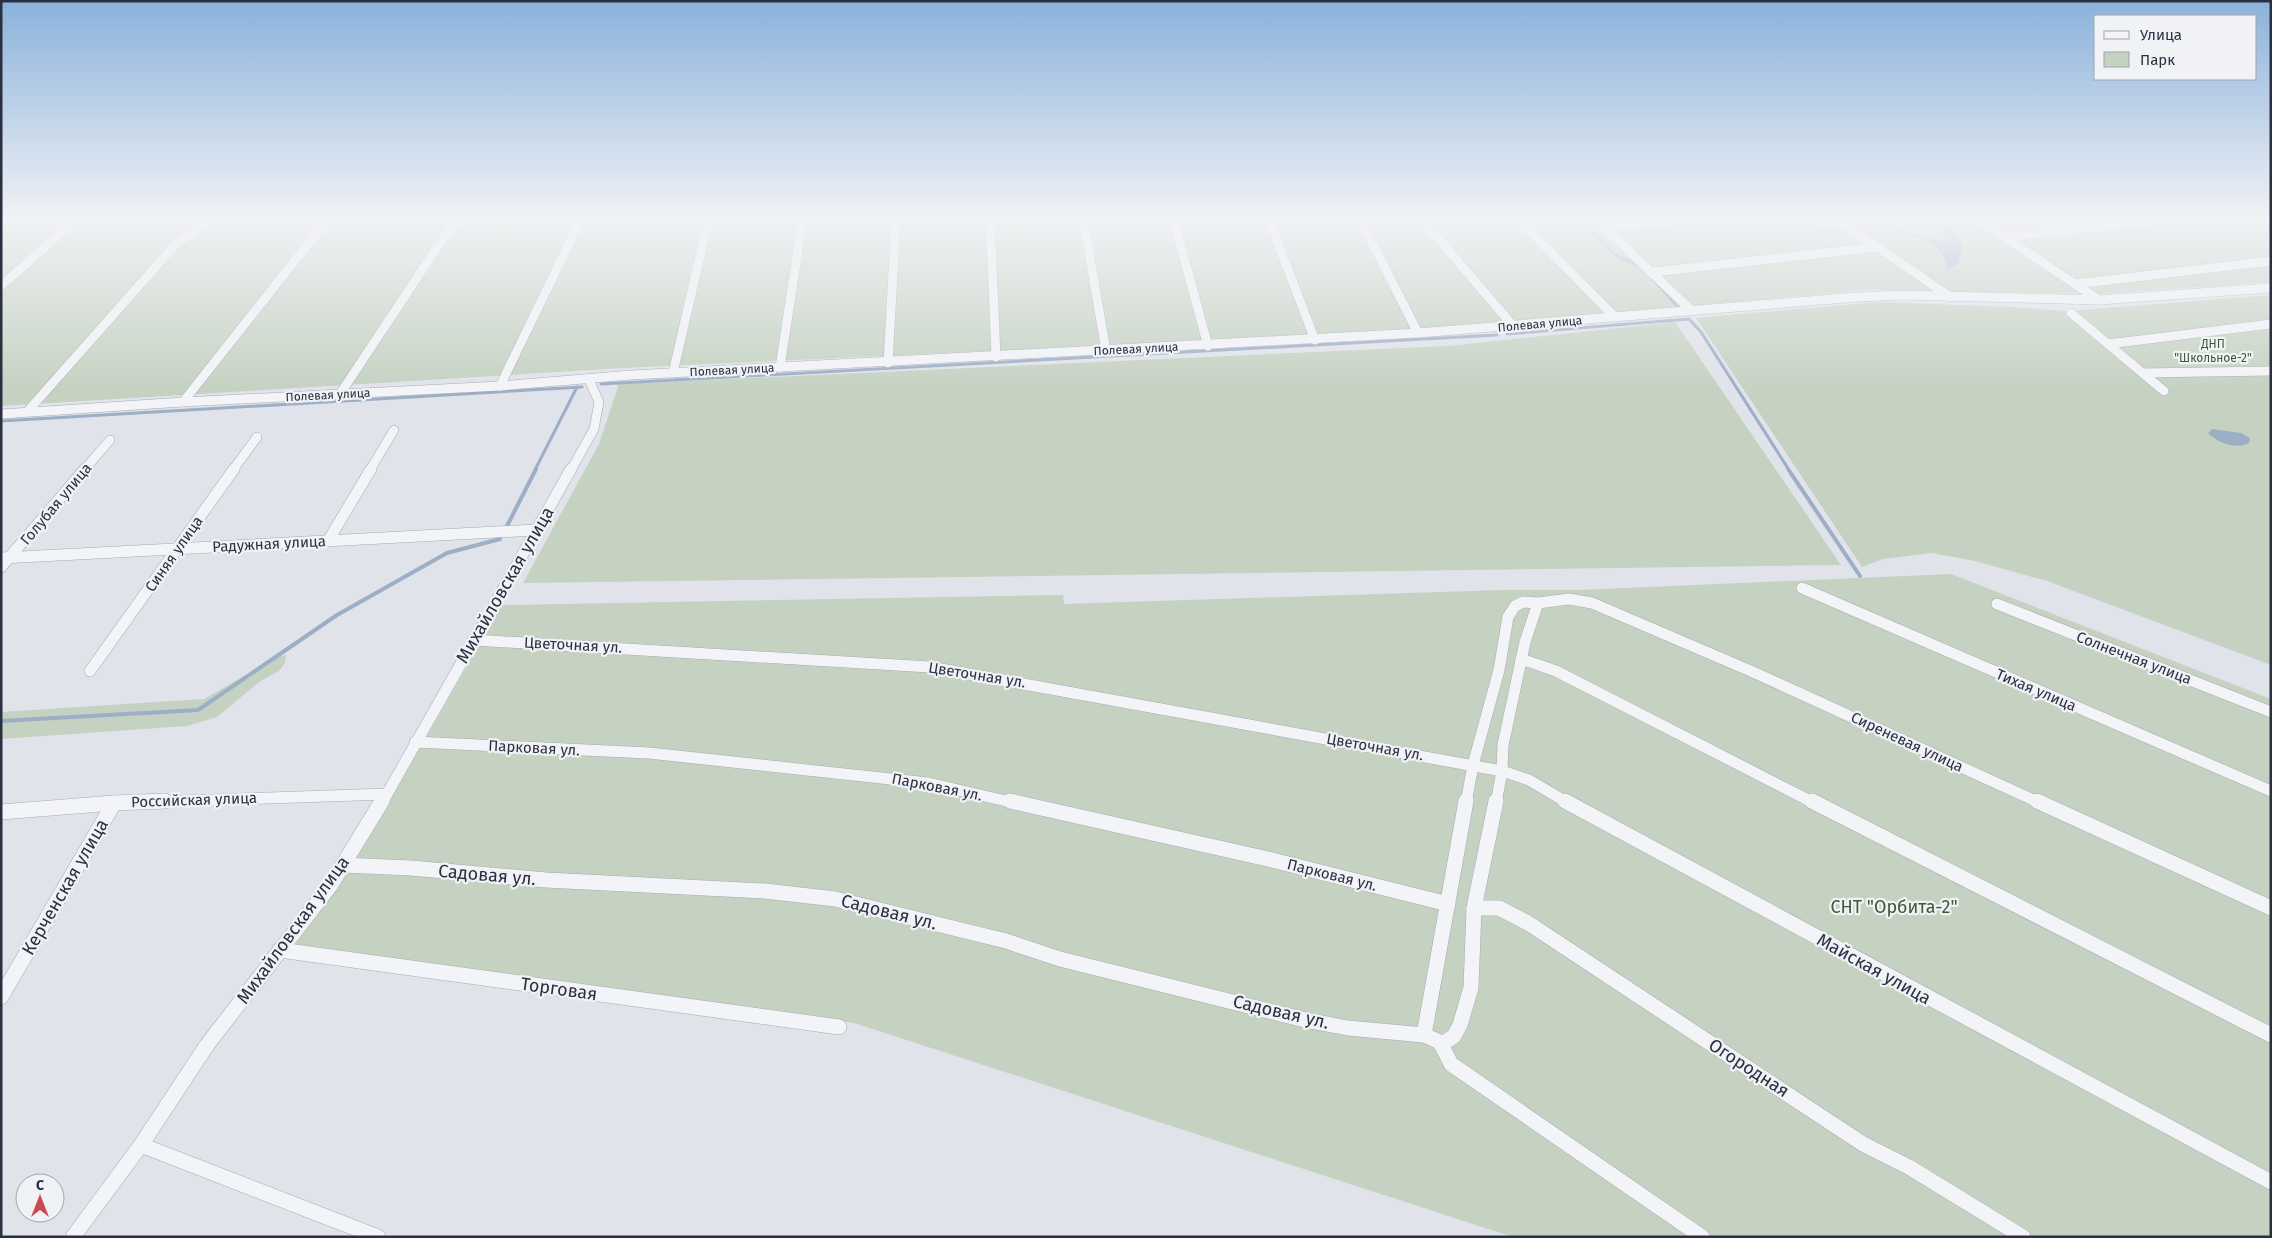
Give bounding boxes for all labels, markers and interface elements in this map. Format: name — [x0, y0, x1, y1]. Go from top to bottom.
legend — [2094, 15, 2257, 80]
text: Улица — [2140, 26, 2182, 44]
text: Парк — [2140, 51, 2175, 69]
street label: Полевая улица — [1497, 313, 1583, 335]
park label: ДНП "Школьное-2" — [2174, 337, 2252, 365]
street label: Полевая улица — [1093, 340, 1179, 358]
street label: Полевая улица — [689, 361, 775, 379]
street label: Полевая улица — [285, 386, 371, 404]
street label: Голубая улица — [16, 459, 96, 549]
street label: Михайловская улица — [451, 503, 559, 667]
street label: Синяя улица — [141, 513, 207, 595]
street label: Радужная улица — [212, 532, 326, 556]
street label: Солнечная улица — [2074, 628, 2194, 688]
street label: Цветочная ул. — [523, 633, 623, 657]
street label: Цветочная ул. — [927, 658, 1027, 692]
street label: Тихая улица — [1993, 665, 2079, 715]
street label: Сиреневая улица — [1848, 708, 1966, 776]
street label: Цветочная ул. — [1325, 730, 1425, 764]
street label: Парковая ул. — [488, 737, 580, 759]
street label: Парковая ул. — [890, 769, 984, 805]
street label: Российская улица — [131, 789, 257, 811]
street label: Керченская улица — [17, 815, 113, 959]
street label: Михайловская улица — [232, 852, 354, 1008]
street label: Парковая ул. — [1285, 855, 1379, 895]
street label: Садовая ул. — [437, 860, 537, 890]
street label: Садовая ул. — [839, 889, 939, 935]
park label: СНТ "Орбита-2" — [1830, 896, 1958, 918]
street label: Майская улица — [1813, 929, 1935, 1009]
street label: Торговая — [519, 973, 599, 1005]
street label: Садовая ул. — [1231, 990, 1331, 1034]
street label: Огородная — [1705, 1034, 1793, 1102]
north arrow — [15, 1173, 65, 1223]
text: С — [36, 1177, 44, 1194]

